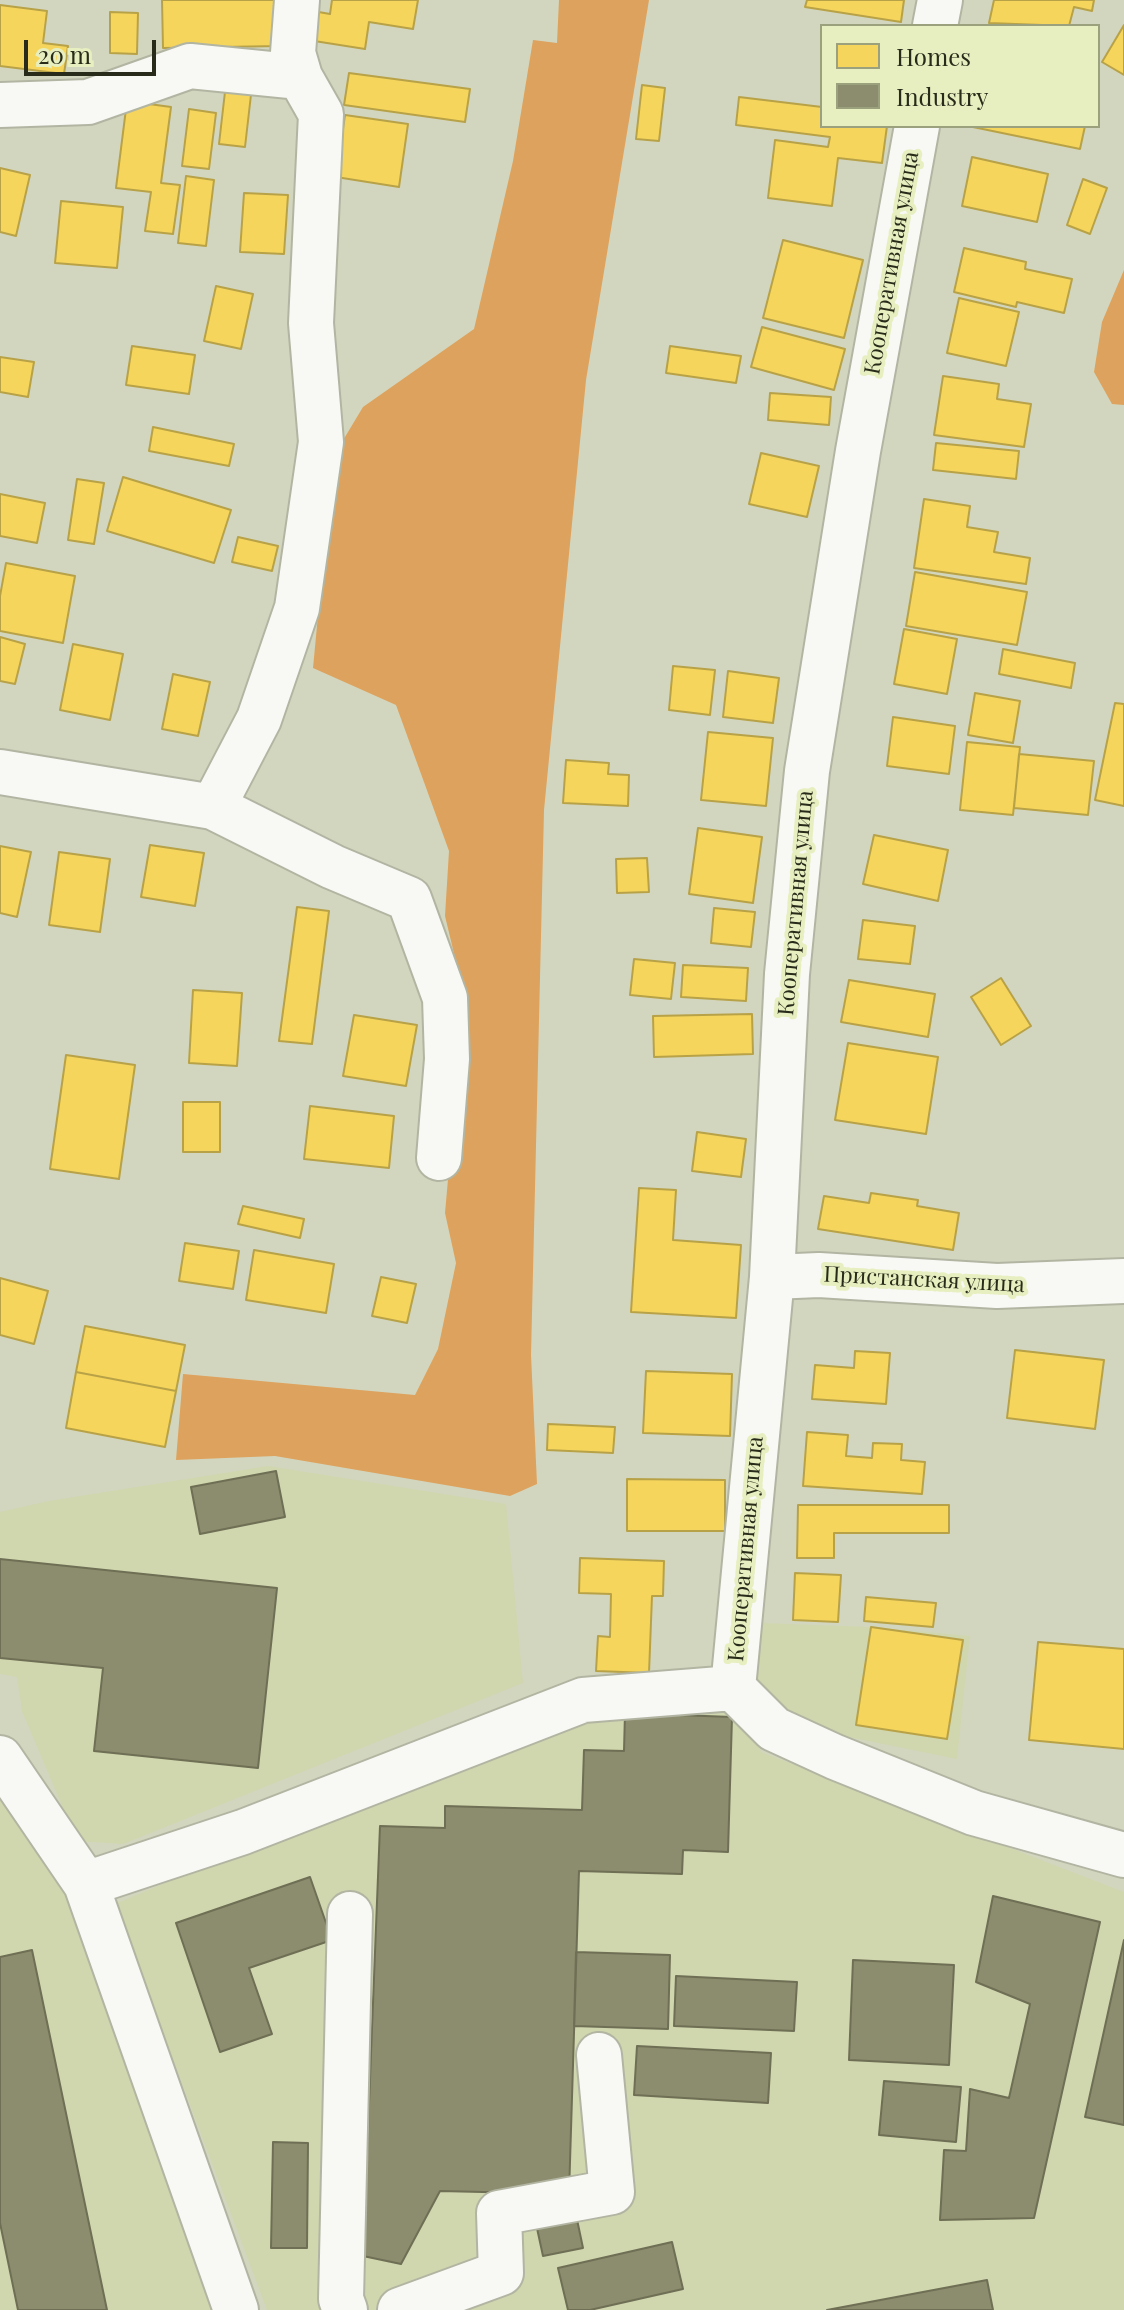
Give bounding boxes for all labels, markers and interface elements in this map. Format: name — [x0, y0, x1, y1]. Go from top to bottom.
scale bar — [28, 24, 160, 74]
legend — [820, 24, 1100, 128]
text: 20 m — [38, 38, 91, 70]
text: Homes — [896, 40, 971, 72]
text: Industry — [896, 80, 988, 112]
street label: Кооперативная улица — [859, 149, 925, 377]
street label: Кооперативная улица — [773, 789, 819, 1017]
street label: Пристанская улица — [823, 1262, 1025, 1298]
street label: Кооперативная улица — [723, 1435, 769, 1663]

